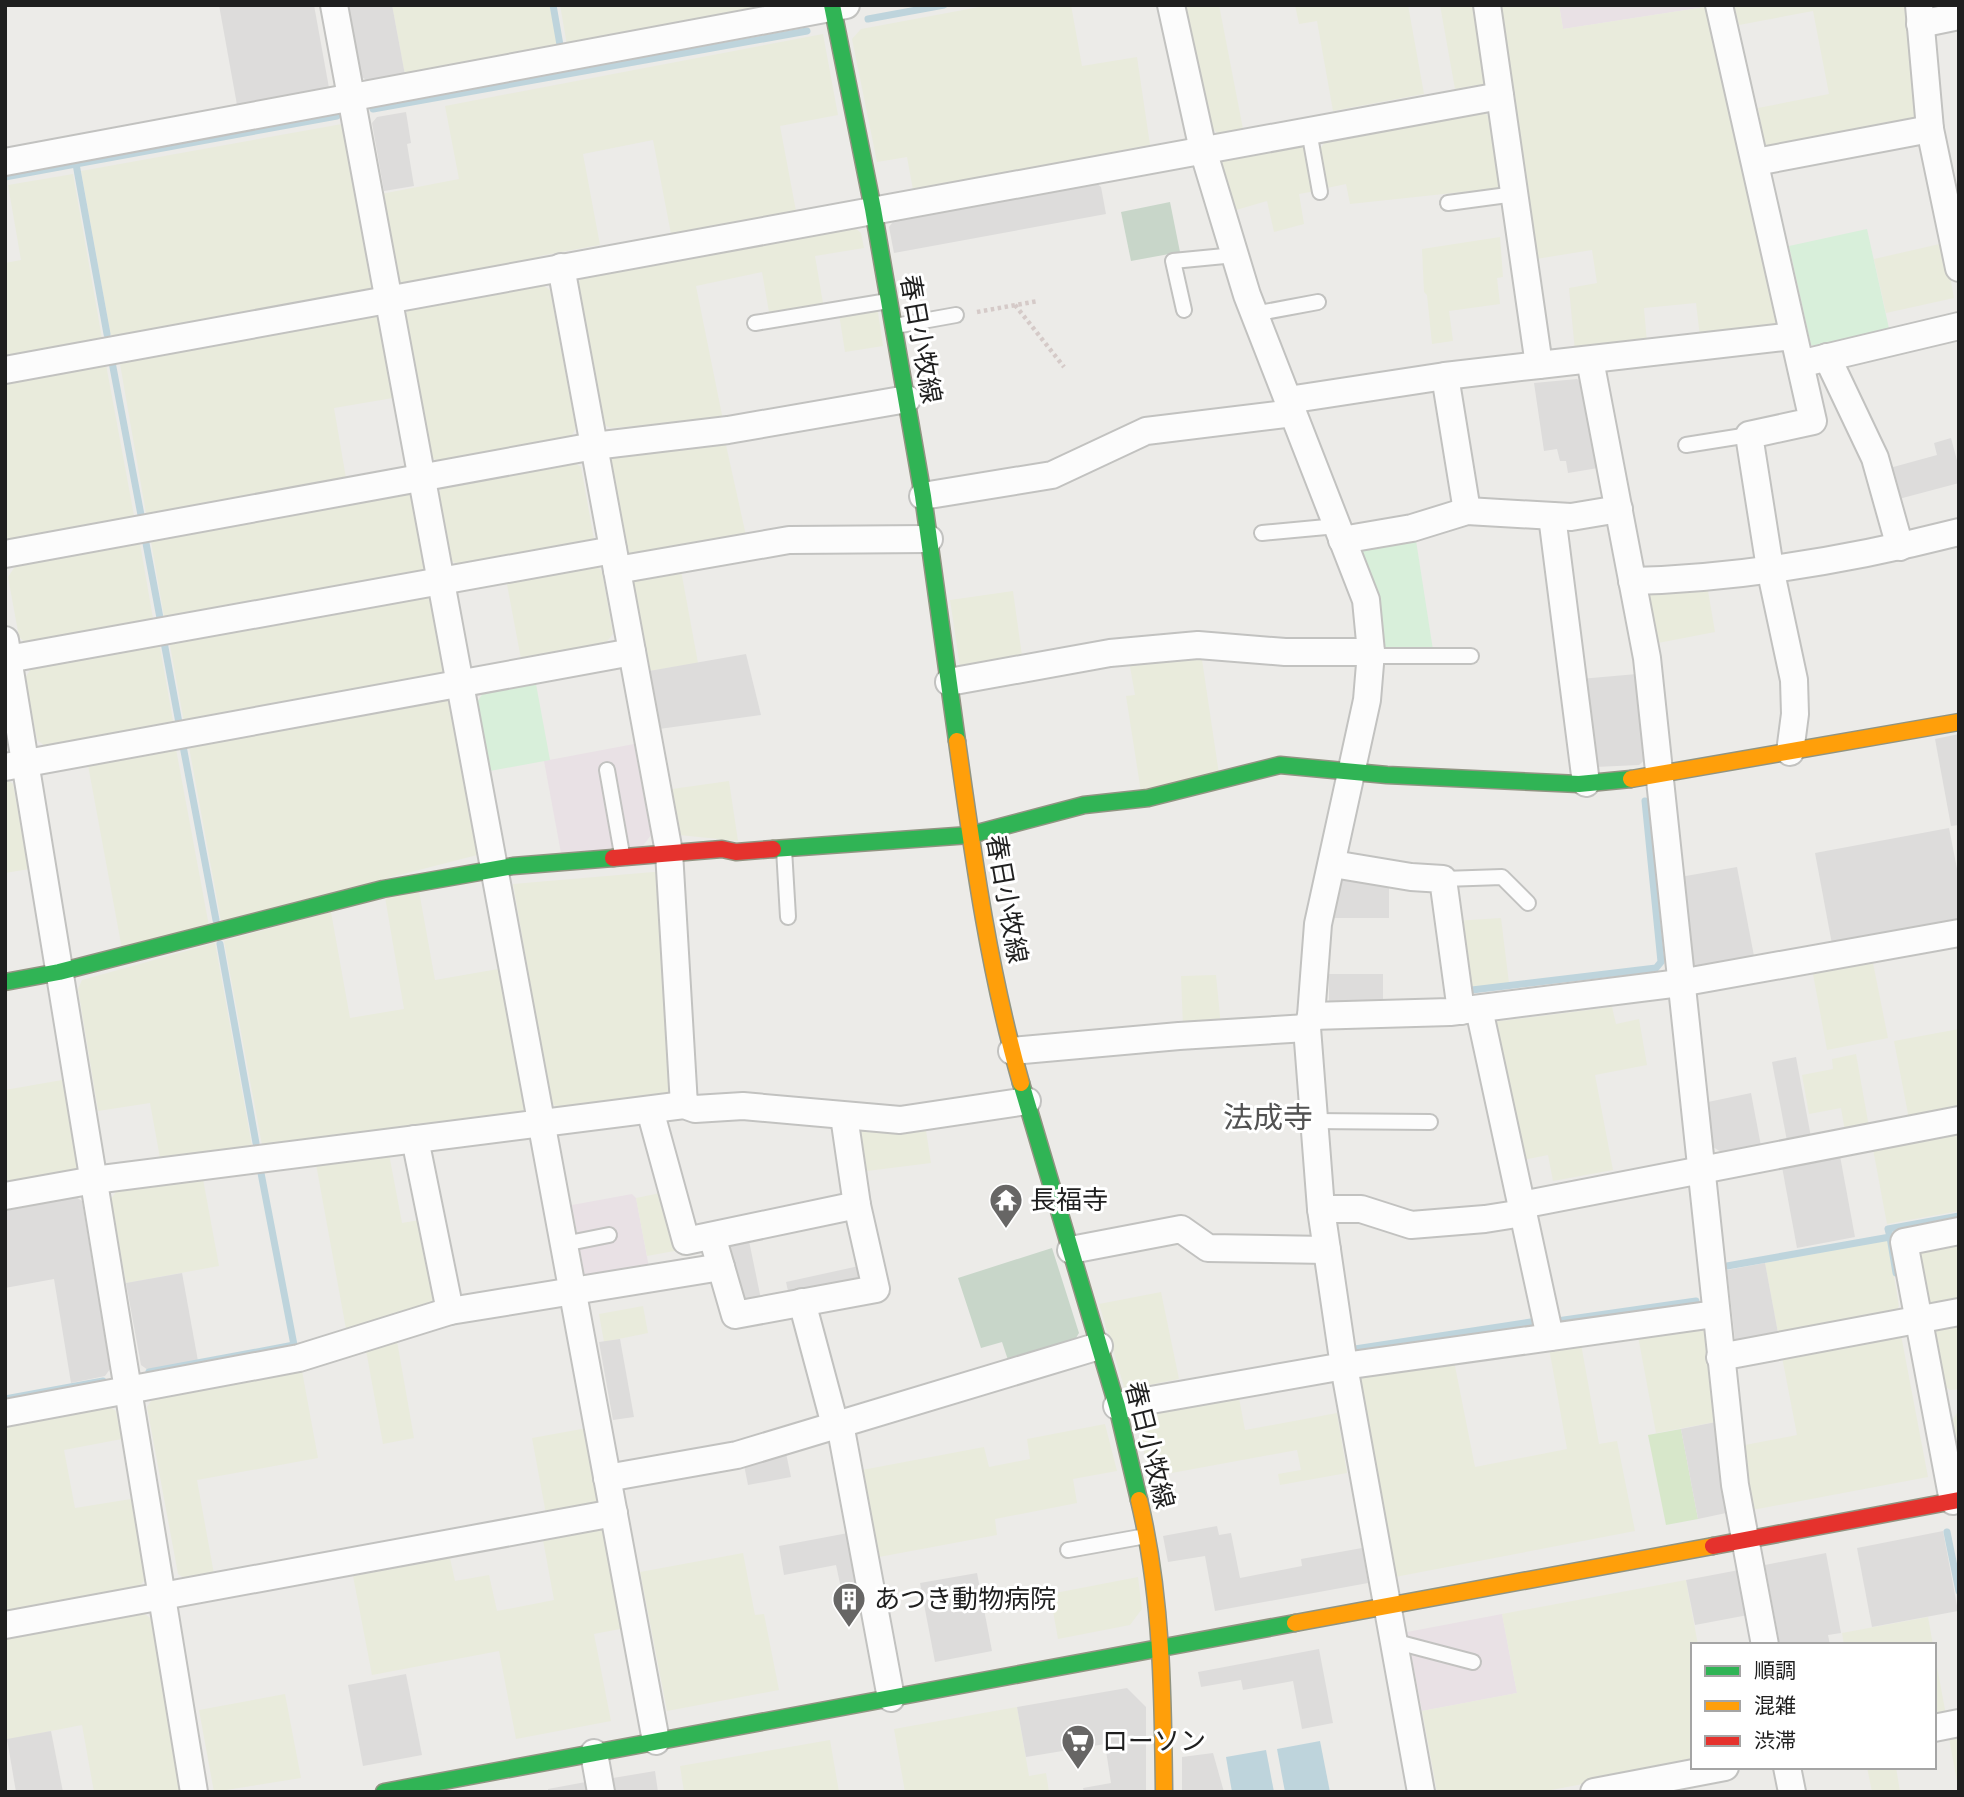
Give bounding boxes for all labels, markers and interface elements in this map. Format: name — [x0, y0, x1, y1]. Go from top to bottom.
street label: 春日小牧線 — [891, 272, 952, 406]
street label: 春日小牧線 — [977, 832, 1038, 966]
district label: 法成寺 — [1223, 1094, 1313, 1140]
place label: 長福寺 — [1030, 1180, 1108, 1219]
temple icon: 長福寺 — [987, 1181, 1025, 1230]
street label: 春日小牧線 — [1116, 1377, 1185, 1513]
place label: あつき動物病院 — [874, 1579, 1056, 1618]
building icon: あつき動物病院 — [830, 1580, 868, 1629]
legend — [1691, 1643, 1936, 1769]
text: 順調 — [1754, 1654, 1796, 1686]
text: 混雑 — [1754, 1689, 1796, 1721]
place label: ローソン — [1102, 1721, 1206, 1760]
supermarket icon: ローソン — [1059, 1722, 1097, 1771]
text: 渋滞 — [1754, 1724, 1796, 1756]

